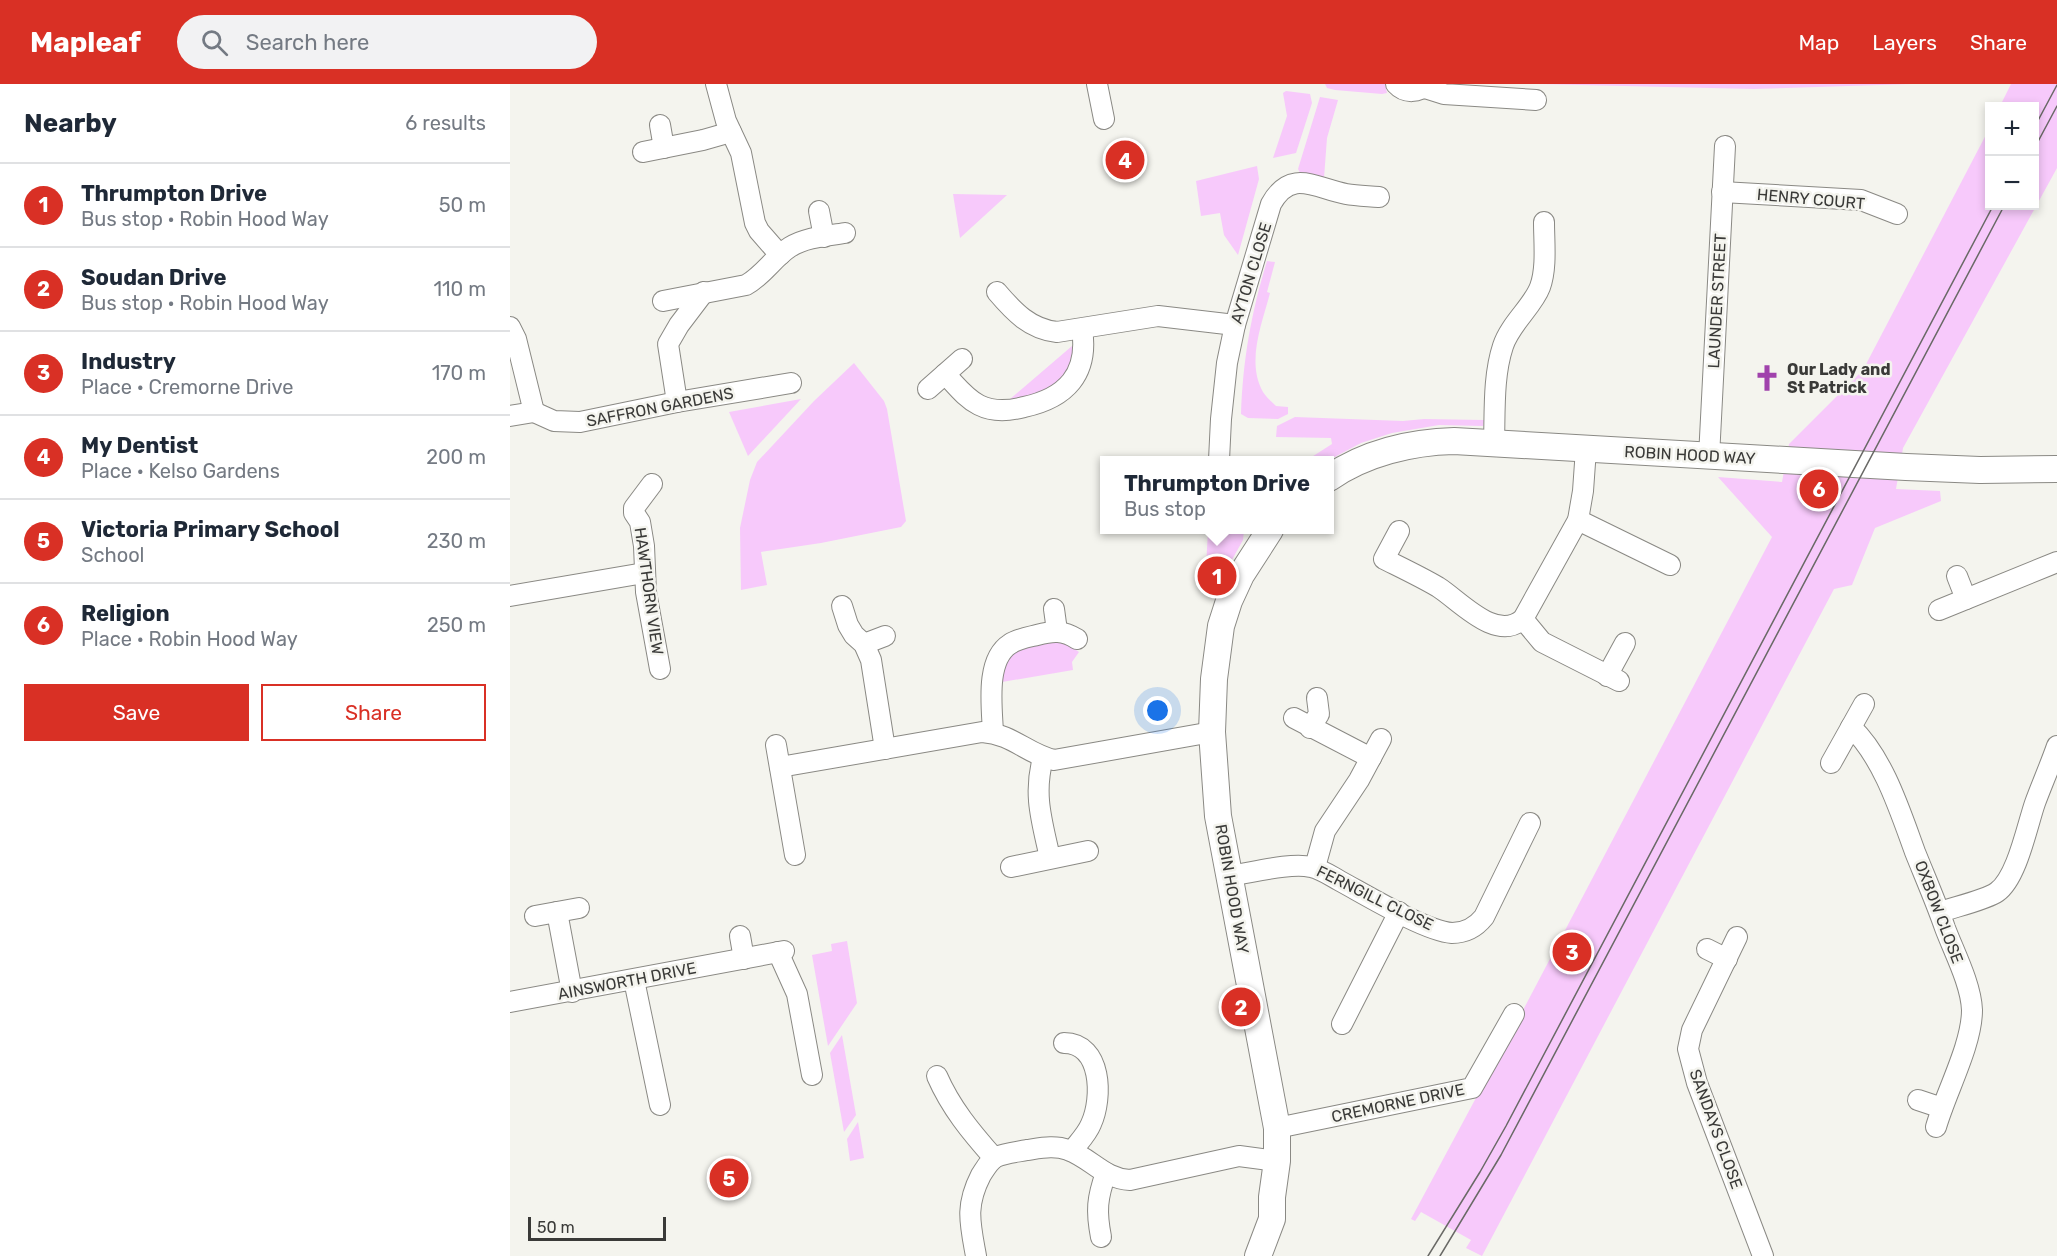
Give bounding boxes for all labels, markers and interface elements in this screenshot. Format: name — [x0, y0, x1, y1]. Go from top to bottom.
search box — [177, 15, 597, 69]
text: Mapleaf — [30, 26, 141, 59]
icon: search — [198, 26, 231, 59]
text: Search here — [246, 29, 369, 56]
text: Map — [1798, 30, 1839, 55]
text: Layers — [1872, 30, 1937, 55]
text: Share — [1970, 30, 2027, 55]
map controls — [1985, 102, 2039, 210]
button: + — [1985, 102, 2039, 156]
text: Nearby — [24, 108, 117, 139]
text: 6 results — [405, 111, 486, 135]
pin: 4 — [1106, 138, 1144, 182]
button: − — [1985, 156, 2039, 210]
text: Thrumpton Drive — [81, 180, 267, 207]
street label: HENRY COURT — [1756, 185, 1866, 213]
text: 1 — [39, 193, 48, 217]
text: 50 m — [439, 193, 486, 217]
text: Bus stop · Robin Hood Way — [81, 207, 329, 231]
street label: AYTON CLOSE — [1227, 220, 1275, 326]
street label: LAUNDER STREET — [1704, 233, 1730, 369]
text: Soudan Drive — [81, 264, 227, 291]
text: 2 — [37, 277, 50, 301]
text: 110 m — [434, 277, 486, 301]
text: Bus stop · Robin Hood Way — [81, 291, 329, 315]
text: Industry — [81, 348, 176, 375]
place label: Our Lady and St Patrick — [1787, 360, 1890, 397]
text: 3 — [37, 361, 50, 385]
text: 170 m — [432, 361, 486, 385]
church icon: Our Lady and St Patrick — [1752, 363, 1782, 393]
text: Place · Cremorne Drive — [81, 375, 294, 399]
street label: SAFFRON GARDENS — [585, 383, 735, 431]
text: My Dentist — [81, 432, 198, 459]
street label: ROBIN HOOD WAY — [1624, 442, 1756, 468]
text: 4 — [37, 445, 50, 469]
text: 200 m — [426, 445, 486, 469]
popup — [1100, 456, 1334, 534]
text: Place · Kelso Gardens — [81, 459, 280, 483]
pin: 6 — [1800, 466, 1838, 512]
text: Thrumpton Drive — [1124, 470, 1310, 497]
text: Bus stop — [1124, 497, 1206, 521]
text: Victoria Primary School — [81, 516, 340, 543]
street label: HAWTHORN VIEW — [631, 526, 667, 656]
text: 5 — [37, 529, 50, 553]
text: 230 m — [427, 529, 486, 553]
text: School — [81, 543, 144, 567]
pin: 1 — [1198, 554, 1236, 598]
text: Religion — [81, 600, 170, 627]
text: 6 — [37, 613, 50, 637]
text: 250 m — [427, 613, 486, 637]
text: Place · Robin Hood Way — [81, 627, 298, 651]
button: Save — [24, 684, 249, 741]
button: Share — [261, 684, 486, 741]
your location — [1143, 696, 1172, 725]
street label: ROBIN HOOD WAY — [1211, 823, 1253, 955]
street label: OXBOW CLOSE — [1911, 858, 1967, 966]
street label: FERNGILL CLOSE — [1314, 862, 1436, 934]
pin: 3 — [1552, 930, 1592, 974]
street label: AINSWORTH DRIVE — [556, 958, 698, 1004]
pin: 2 — [1222, 984, 1260, 1030]
street label: SANDAYS CLOSE — [1686, 1067, 1746, 1191]
street label: CREMORNE DRIVE — [1330, 1080, 1466, 1126]
pin: 5 — [710, 1156, 748, 1200]
scale bar — [528, 1214, 666, 1242]
text: 50 m — [537, 1218, 575, 1237]

